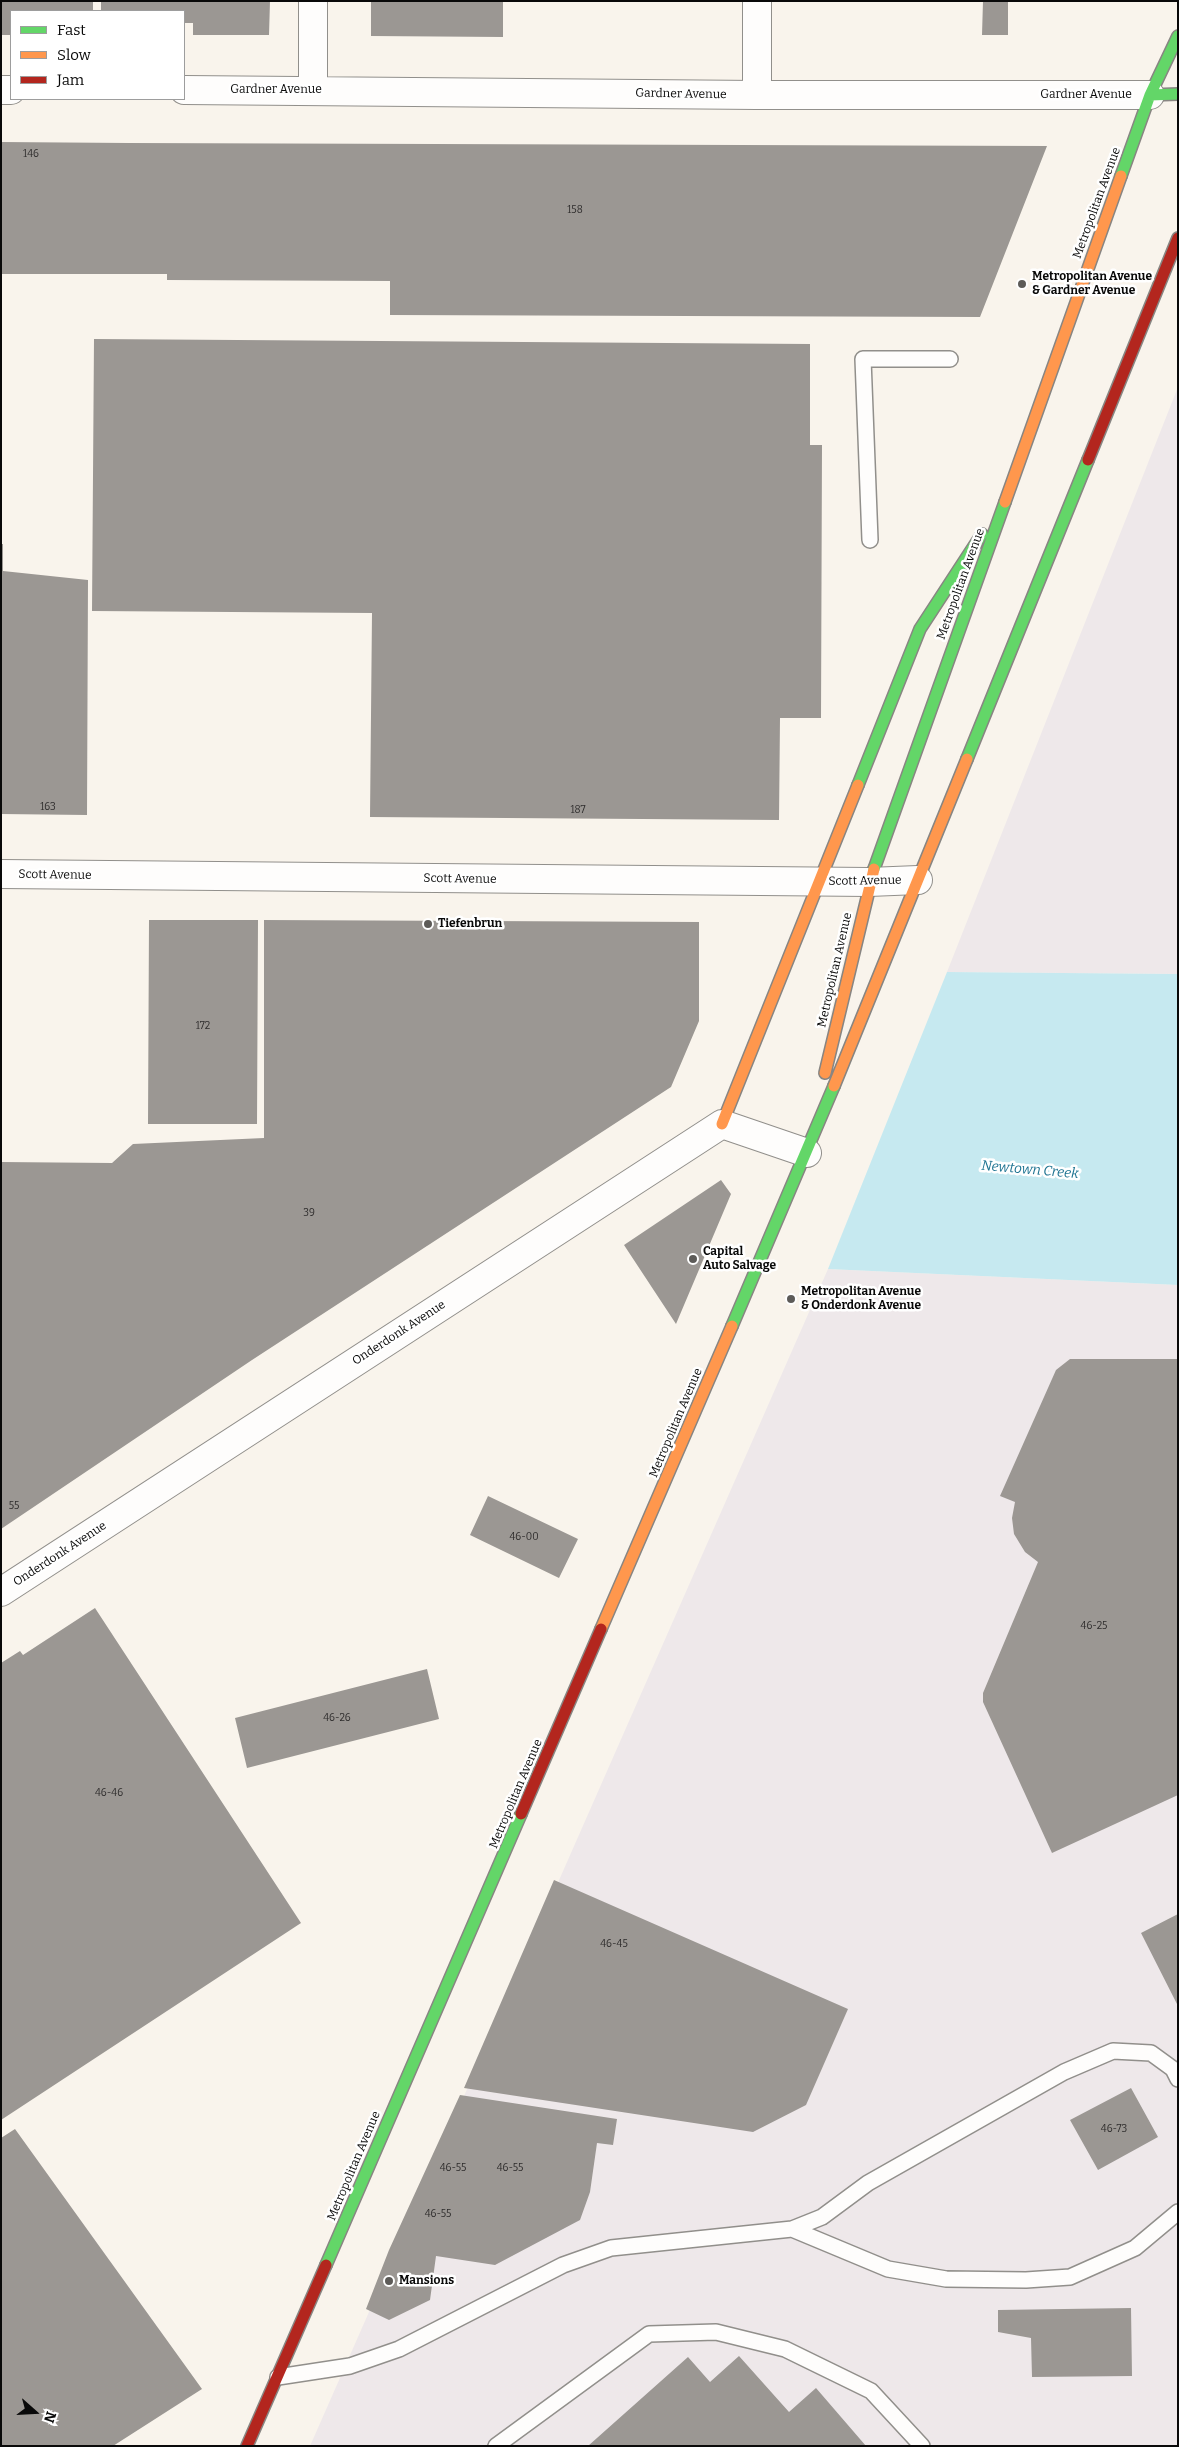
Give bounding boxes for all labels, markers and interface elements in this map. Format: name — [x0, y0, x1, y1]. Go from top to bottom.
legend — [10, 10, 185, 100]
text: Fast — [57, 21, 86, 39]
text: Slow — [57, 46, 91, 64]
text: Jam — [57, 71, 84, 89]
street label: Gardner Avenue — [230, 83, 322, 97]
street label: Gardner Avenue — [635, 86, 727, 102]
street label: Gardner Avenue — [1040, 88, 1132, 102]
street label: Metropolitan Avenue — [1070, 145, 1124, 261]
house number: 146 — [23, 148, 39, 160]
house number: 158 — [567, 204, 583, 216]
place label: Metropolitan Avenue & Gardner Avenue — [1032, 270, 1152, 298]
marker: Metropolitan Avenue & Gardner Avenue — [1016, 278, 1028, 290]
street label: Metropolitan Avenue — [934, 526, 988, 642]
house number: 163 — [40, 801, 56, 813]
house number: 187 — [570, 804, 586, 816]
street label: Scott Avenue — [18, 867, 92, 883]
street label: Scott Avenue — [423, 871, 497, 887]
street label: Scott Avenue — [828, 873, 902, 889]
street label: Metropolitan Avenue — [815, 911, 855, 1029]
place label: Tiefenbrun — [438, 917, 502, 931]
marker: Tiefenbrun — [422, 918, 434, 930]
house number: 172 — [196, 1020, 210, 1032]
water label: Newtown Creek — [981, 1157, 1079, 1183]
house number: 39 — [303, 1207, 315, 1219]
place label: Capital Auto Salvage — [703, 1245, 776, 1273]
marker: Capital Auto Salvage — [687, 1253, 699, 1265]
place label: Metropolitan Avenue & Onderdonk Avenue — [801, 1285, 921, 1313]
marker: Metropolitan Avenue & Onderdonk Avenue — [785, 1293, 797, 1305]
street label: Onderdonk Avenue — [350, 1298, 448, 1368]
street label: Metropolitan Avenue — [646, 1366, 706, 1480]
house number: 55 — [9, 1500, 19, 1512]
street label: Onderdonk Avenue — [11, 1519, 109, 1589]
house number: 46-00 — [509, 1531, 539, 1543]
house number: 46-25 — [1081, 1620, 1107, 1632]
house number: 46-26 — [323, 1712, 351, 1724]
street label: Metropolitan Avenue — [486, 1737, 546, 1851]
house number: 46-46 — [95, 1787, 123, 1799]
house number: 46-45 — [600, 1938, 628, 1950]
street label: Metropolitan Avenue — [324, 2109, 384, 2223]
house number: 46-73 — [1101, 2123, 1127, 2135]
house number: 46-55 — [440, 2162, 466, 2174]
house number: 46-55 — [497, 2162, 523, 2174]
house number: 46-55 — [425, 2208, 451, 2220]
place label: Mansions — [399, 2274, 454, 2288]
marker: Mansions — [383, 2275, 395, 2287]
north arrow — [10, 2387, 60, 2437]
text: N — [40, 2409, 59, 2425]

